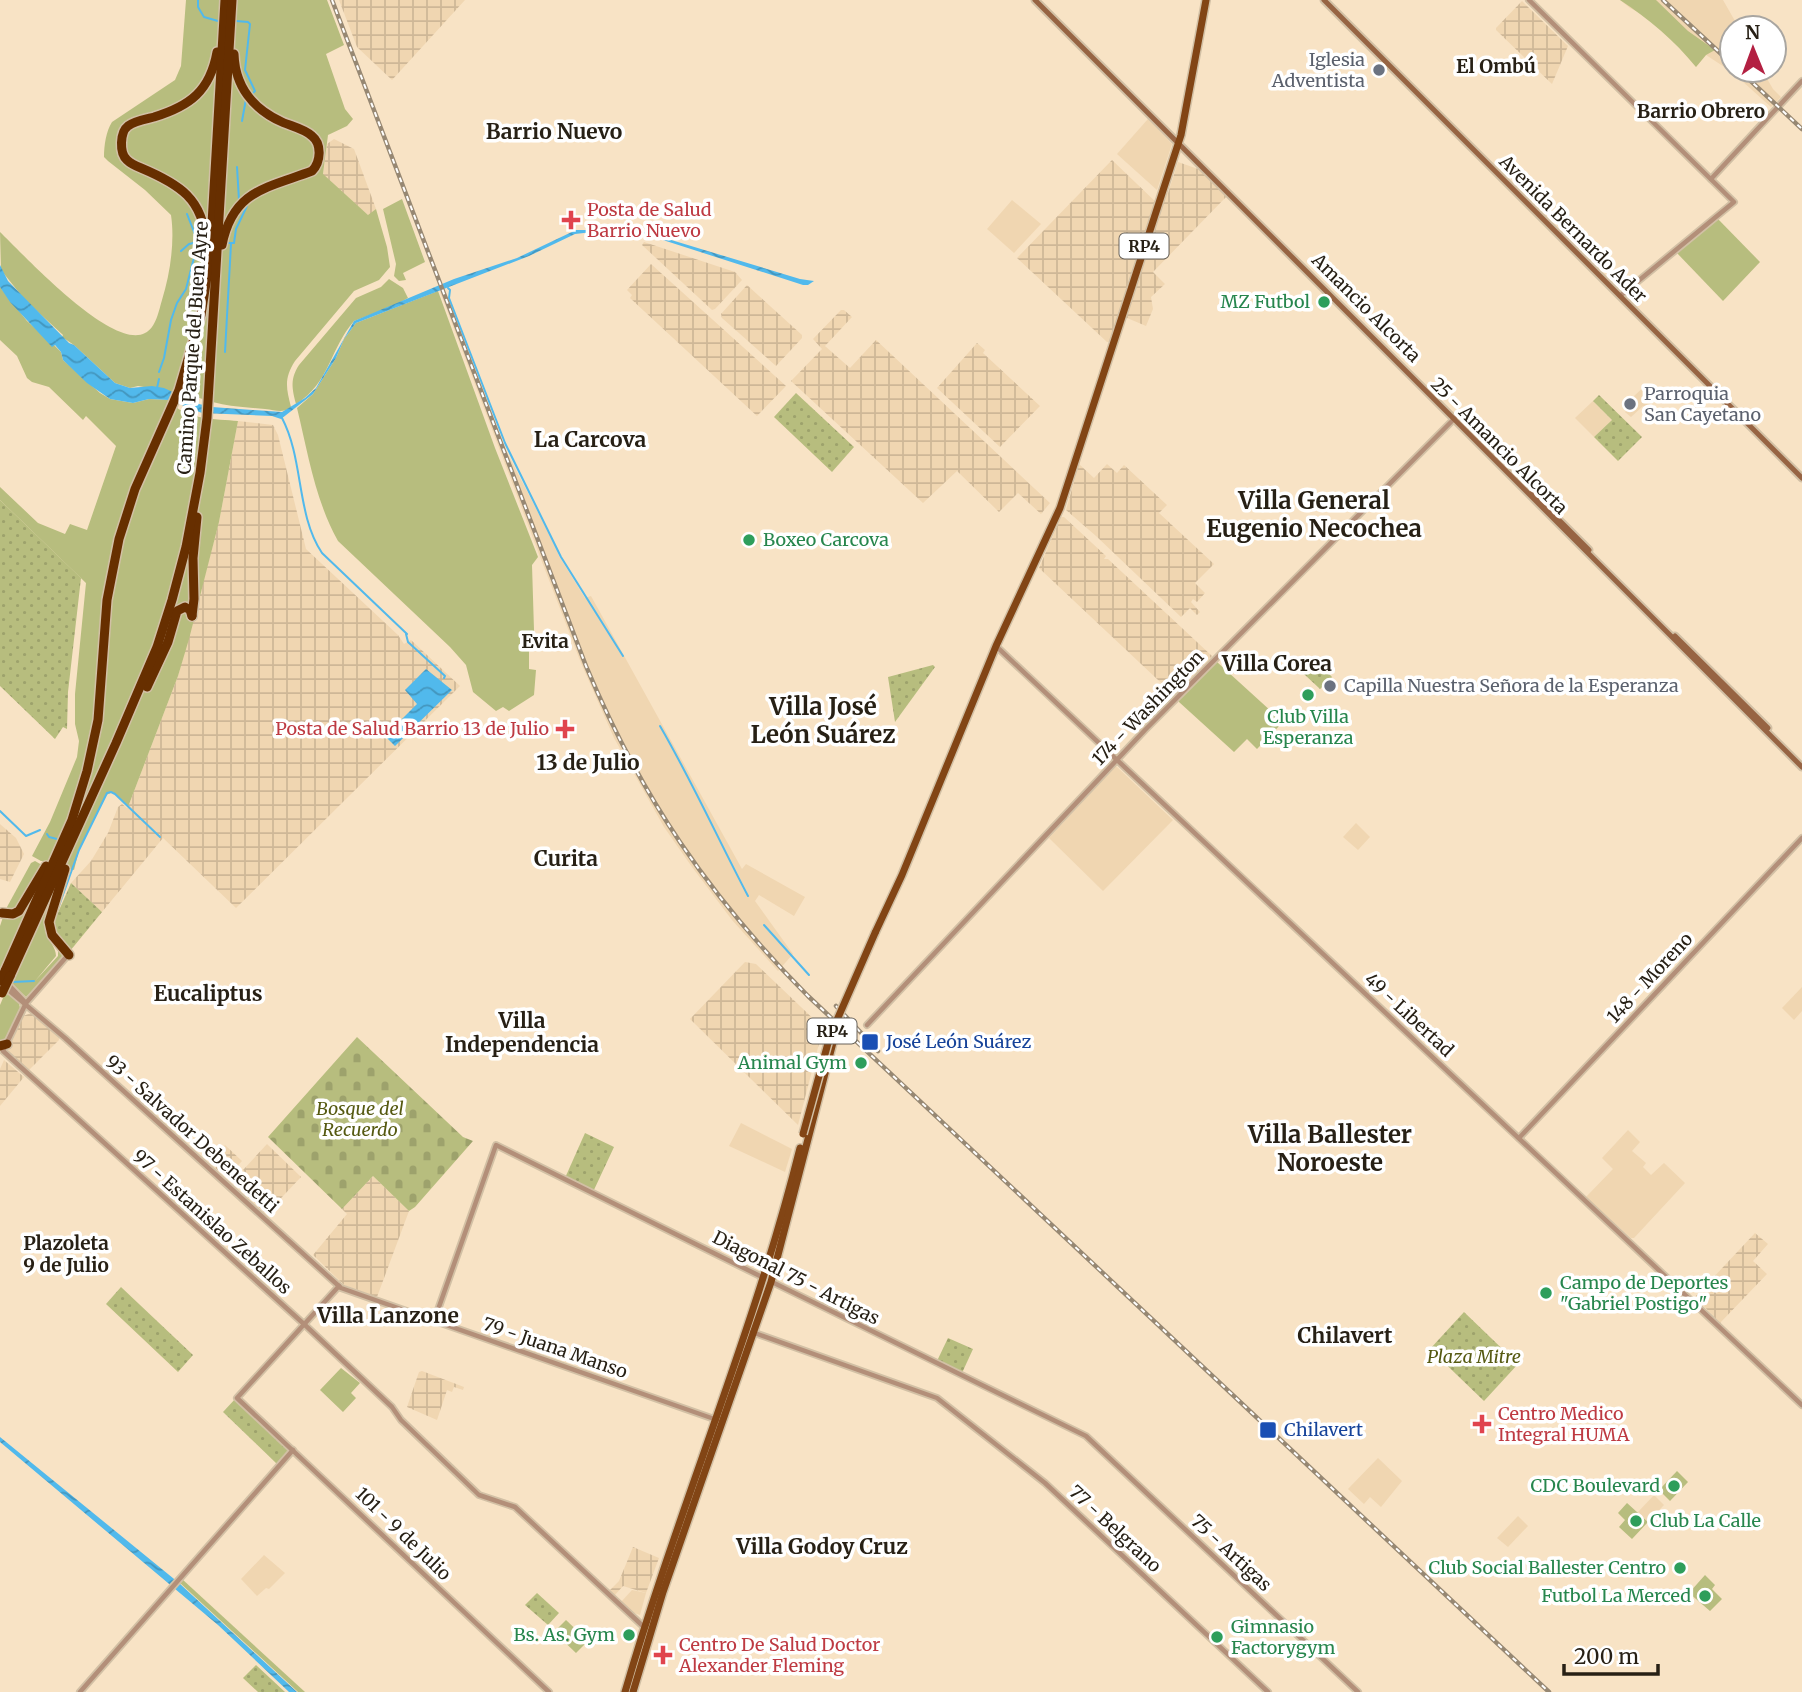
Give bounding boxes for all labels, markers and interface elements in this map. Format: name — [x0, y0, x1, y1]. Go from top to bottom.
north arrow — [1718, 14, 1788, 84]
text: N — [1745, 20, 1760, 44]
place label: Iglesia Adventista — [1271, 48, 1365, 92]
district label: El Ombú — [1456, 54, 1536, 78]
marker: Iglesia Adventista — [1371, 62, 1387, 78]
district label: Barrio Obrero — [1637, 99, 1765, 123]
district label: Barrio Nuevo — [486, 118, 622, 145]
street label: Avenida Bernardo Ader — [1494, 149, 1652, 307]
place label: Posta de Salud Barrio Nuevo — [587, 198, 712, 242]
marker: Posta de Salud Barrio Nuevo — [561, 210, 581, 230]
street label: Camino Parque del Buen Ayre — [172, 221, 213, 475]
road number: RP4 — [1120, 234, 1168, 258]
street label: Amancio Alcorta — [1306, 248, 1426, 367]
place label: MZ Futbol — [1220, 290, 1310, 313]
marker: MZ Futbol — [1316, 294, 1332, 310]
street label: 25 - Amancio Alcorta — [1426, 372, 1573, 519]
place label: Parroquia San Cayetano — [1644, 382, 1761, 426]
marker: Parroquia San Cayetano — [1622, 396, 1638, 412]
district label: La Carcova — [534, 426, 647, 453]
district label: Villa General Eugenio Necochea — [1206, 485, 1422, 544]
place label: Boxeo Carcova — [763, 528, 889, 551]
marker: Boxeo Carcova — [741, 532, 757, 548]
district label: Evita — [521, 629, 569, 653]
street label: 174 - Washington — [1087, 645, 1208, 770]
district label: Villa Corea — [1221, 650, 1332, 677]
place label: Capilla Nuestra Señora de la Esperanza — [1344, 674, 1679, 697]
marker: Capilla Nuestra Señora de la Esperanza — [1322, 678, 1338, 694]
marker: Club Villa Esperanza — [1300, 687, 1316, 703]
district label: Villa José León Suárez — [750, 691, 896, 750]
place label: Club Villa Esperanza — [1263, 705, 1354, 749]
place label: Posta de Salud Barrio 13 de Julio — [275, 717, 549, 740]
marker: Posta de Salud Barrio 13 de Julio — [555, 719, 575, 739]
district label: 13 de Julio — [536, 749, 640, 776]
district label: Curita — [534, 845, 598, 872]
street label: 148 - Moreno — [1602, 928, 1697, 1028]
street label: 49 - Libertad — [1360, 968, 1459, 1062]
district label: Eucaliptus — [153, 980, 263, 1007]
district label: Villa Independencia — [445, 1007, 599, 1058]
road number: RP4 — [808, 1018, 856, 1044]
place label: José León Suárez — [885, 1030, 1031, 1053]
marker: José León Suárez — [860, 1032, 880, 1052]
street label: 93 - Salvador Debenedetti — [101, 1050, 284, 1218]
place label: Animal Gym — [737, 1051, 847, 1074]
marker: Animal Gym — [853, 1055, 869, 1071]
park label: Bosque del Recuerdo — [316, 1097, 404, 1141]
district label: Villa Ballester Noroeste — [1247, 1119, 1412, 1178]
street label: 97 - Estanislao Zeballos — [128, 1144, 297, 1299]
street label: Diagonal 75 - Artigas — [709, 1226, 884, 1330]
district label: Plazoleta 9 de Julio — [23, 1231, 109, 1277]
place label: Campo de Deportes "Gabriel Postigo" — [1560, 1271, 1729, 1315]
marker: Campo de Deportes "Gabriel Postigo" — [1538, 1285, 1554, 1301]
district label: Villa Lanzone — [316, 1302, 459, 1329]
street label: 79 - Juana Manso — [480, 1312, 630, 1383]
district label: Chilavert — [1298, 1322, 1393, 1349]
park label: Plaza Mitre — [1427, 1345, 1521, 1368]
place label: Centro Medico Integral HUMA — [1498, 1402, 1630, 1446]
marker: Centro Medico Integral HUMA — [1472, 1414, 1492, 1434]
place label: Chilavert — [1284, 1418, 1363, 1441]
marker: Chilavert — [1258, 1420, 1278, 1440]
place label: CDC Boulevard — [1530, 1474, 1660, 1497]
marker: CDC Boulevard — [1666, 1478, 1682, 1494]
street label: 77 - Belgrano — [1064, 1480, 1166, 1577]
street label: 101 - 9 de Julio — [351, 1482, 456, 1585]
street label: 75 - Artigas — [1186, 1509, 1277, 1596]
place label: Club La Calle — [1650, 1509, 1761, 1532]
marker: Club La Calle — [1628, 1513, 1644, 1529]
district label: Villa Godoy Cruz — [735, 1533, 908, 1560]
place label: Club Social Ballester Centro — [1428, 1556, 1666, 1579]
marker: Club Social Ballester Centro — [1672, 1560, 1688, 1576]
place label: Futbol La Merced — [1541, 1584, 1691, 1607]
marker: Futbol La Merced — [1697, 1588, 1713, 1604]
place label: Gimnasio Factorygym — [1231, 1615, 1336, 1659]
place label: Bs. As. Gym — [514, 1623, 615, 1646]
marker: Bs. As. Gym — [621, 1627, 637, 1643]
marker: Gimnasio Factorygym — [1209, 1629, 1225, 1645]
scale bar — [1564, 1632, 1658, 1676]
place label: Centro De Salud Doctor Alexander Fleming — [678, 1633, 880, 1677]
text: 200 m — [1574, 1643, 1639, 1670]
marker: Centro De Salud Doctor Alexander Fleming — [653, 1645, 673, 1665]

